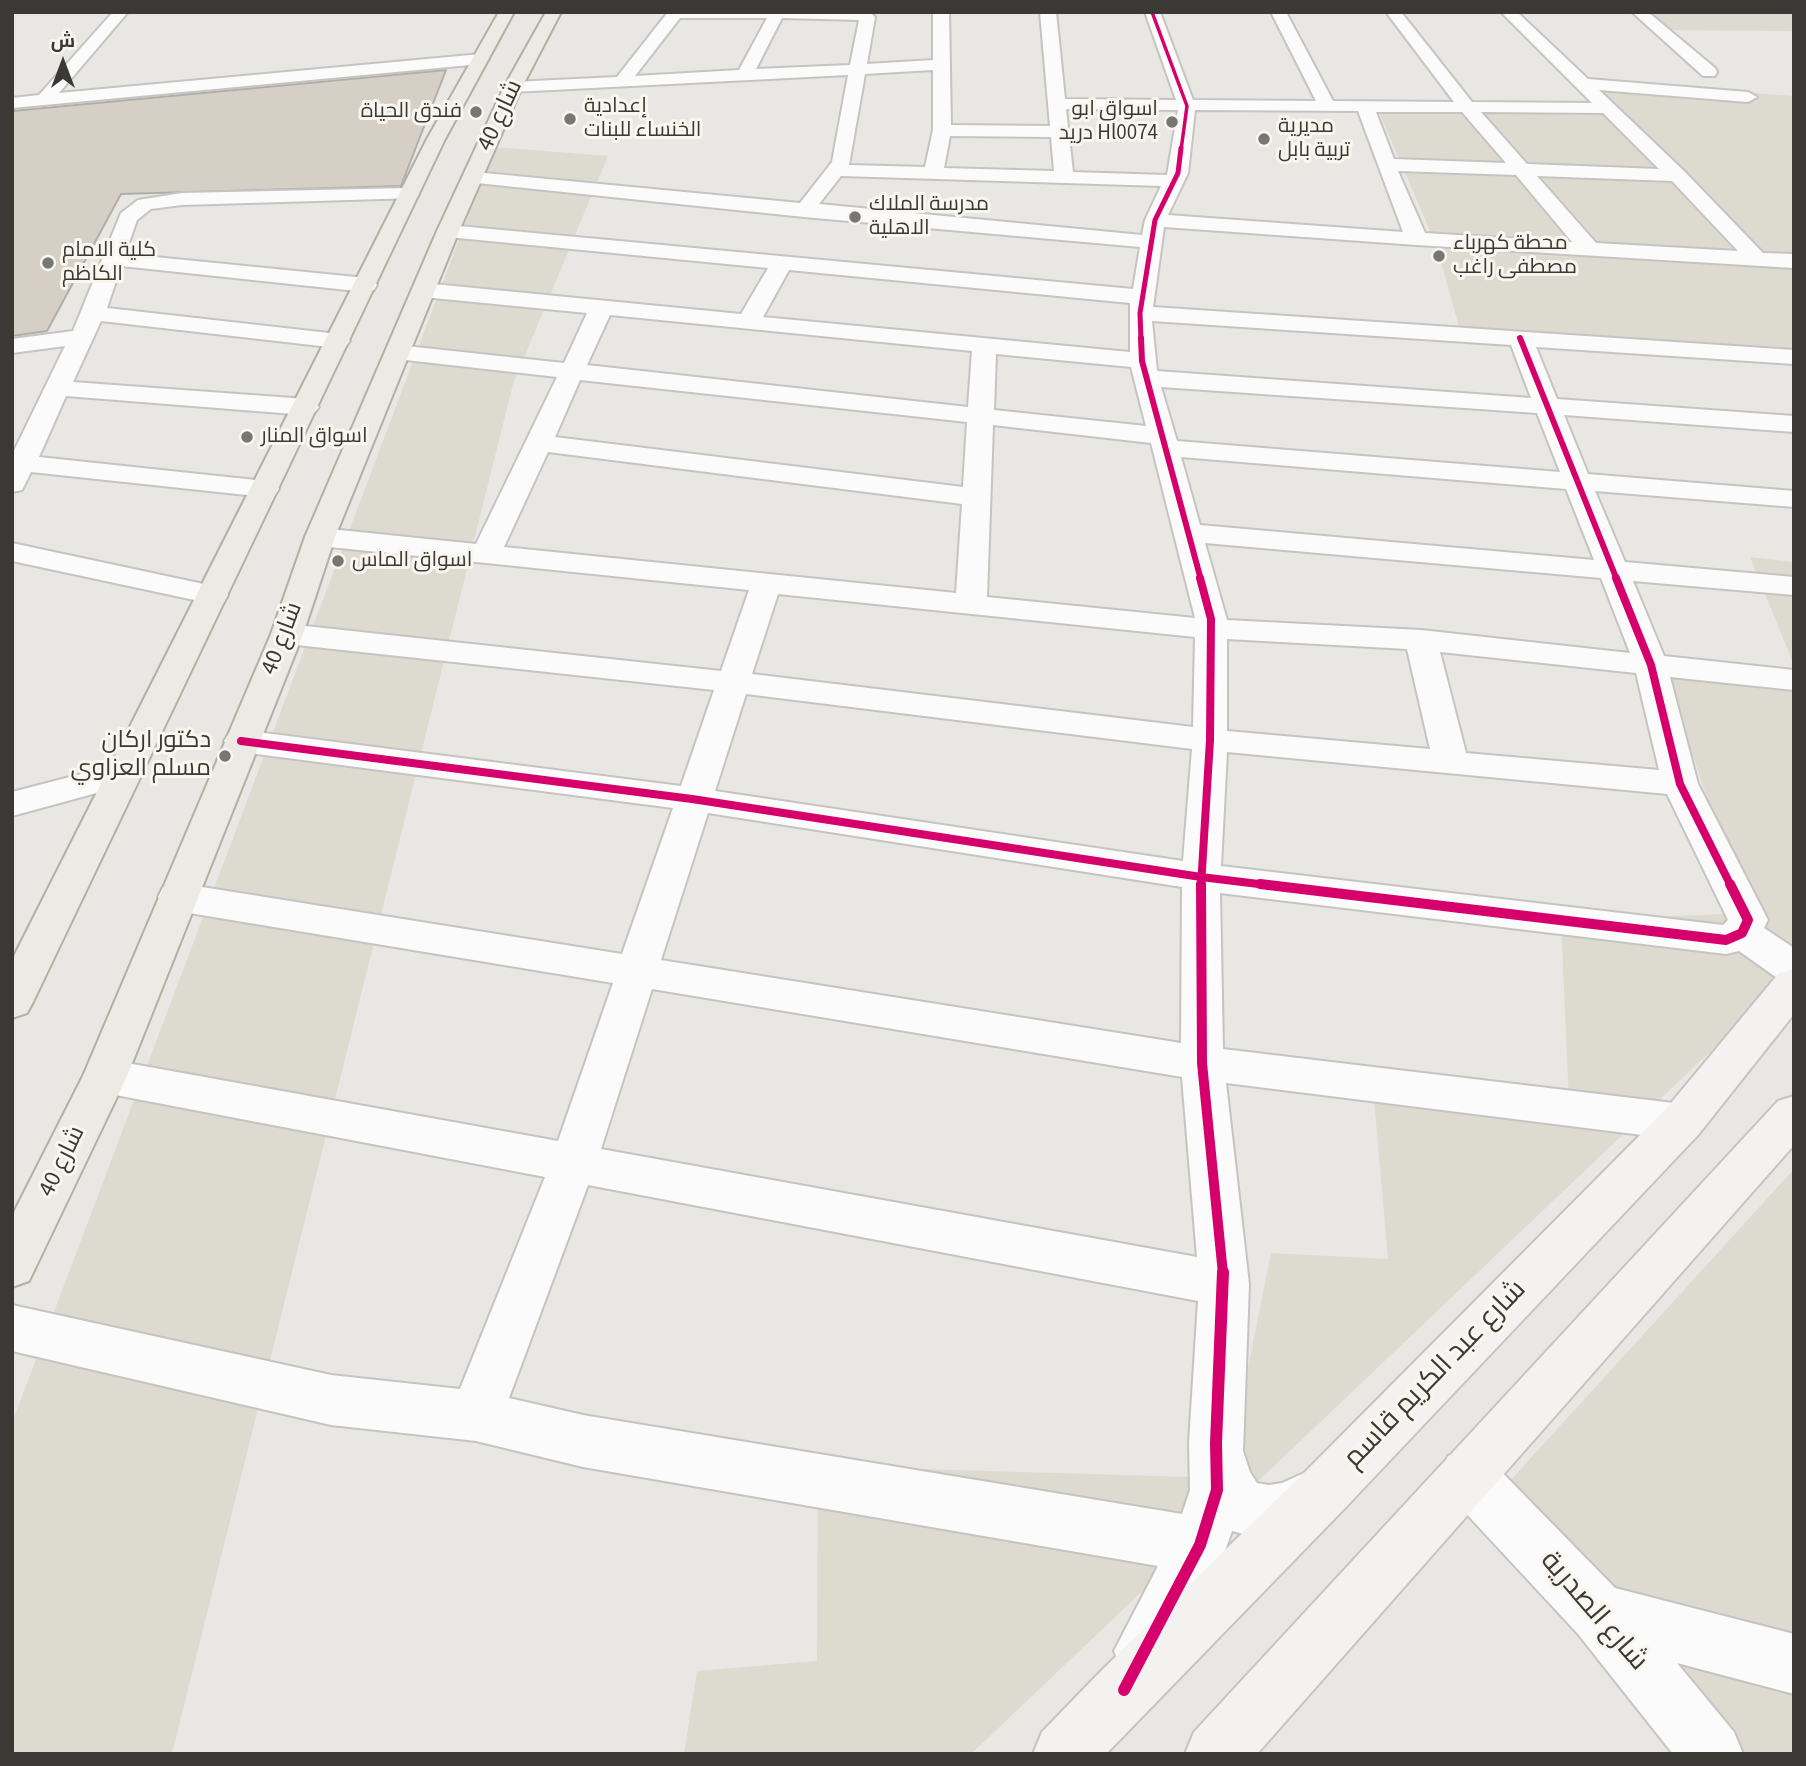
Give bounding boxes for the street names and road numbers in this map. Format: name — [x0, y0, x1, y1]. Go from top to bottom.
street label: شارع 40 — [472, 76, 530, 156]
street label: شارع 40 — [256, 599, 310, 679]
street label: شارع 40 — [34, 1122, 92, 1202]
street label: شارع عبد الكريم قاسم — [1338, 1274, 1534, 1476]
street label: شارع الصدرية — [1532, 1545, 1654, 1679]

